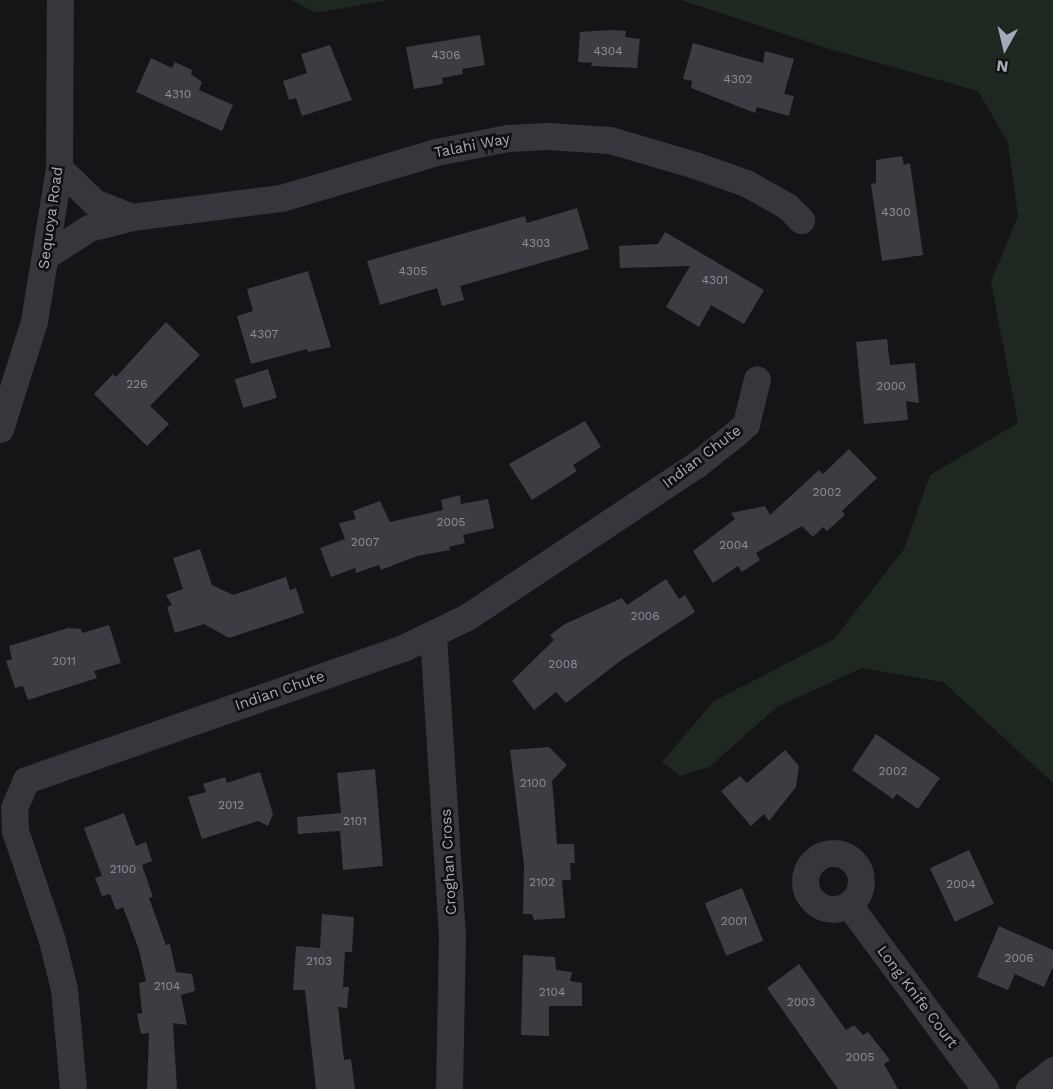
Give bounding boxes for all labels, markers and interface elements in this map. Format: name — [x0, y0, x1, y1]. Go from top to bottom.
north arrow — [975, 18, 1035, 78]
house number: 4304 — [593, 45, 623, 59]
house number: 4306 — [431, 49, 461, 63]
text: N — [995, 56, 1010, 77]
house number: 4302 — [724, 73, 752, 87]
house number: 4310 — [165, 88, 191, 102]
street label: Talahi Way — [432, 130, 512, 162]
street label: Sequoya Road — [35, 166, 67, 270]
house number: 4300 — [881, 206, 911, 220]
house number: 4303 — [522, 237, 550, 251]
house number: 4305 — [399, 265, 427, 279]
house number: 4301 — [702, 274, 728, 288]
house number: 4307 — [250, 328, 278, 342]
house number: 226 — [126, 378, 148, 392]
house number: 2000 — [876, 380, 906, 394]
street label: Indian Chute — [659, 422, 745, 492]
house number: 2002 — [813, 486, 841, 500]
house number: 2005 — [437, 516, 465, 530]
house number: 2007 — [351, 536, 379, 550]
house number: 2004 — [719, 539, 749, 553]
house number: 2006 — [630, 610, 660, 624]
house number: 2011 — [52, 655, 76, 669]
house number: 2008 — [548, 658, 578, 672]
street label: Indian Chute — [233, 667, 327, 715]
house number: 2002 — [879, 765, 907, 779]
house number: 2100 — [520, 777, 546, 791]
house number: 2012 — [218, 799, 244, 813]
street label: Croghan Cross — [437, 808, 461, 916]
house number: 2101 — [343, 815, 367, 829]
house number: 2100 — [110, 863, 136, 877]
house number: 2102 — [529, 876, 555, 890]
house number: 2004 — [946, 878, 976, 892]
house number: 2001 — [721, 915, 747, 929]
street label: Long Knife Court — [873, 942, 961, 1052]
house number: 2006 — [1004, 952, 1034, 966]
house number: 2103 — [306, 955, 332, 969]
house number: 2104 — [154, 980, 180, 994]
house number: 2104 — [539, 986, 565, 1000]
house number: 2003 — [787, 996, 815, 1010]
house number: 2005 — [846, 1051, 874, 1065]

